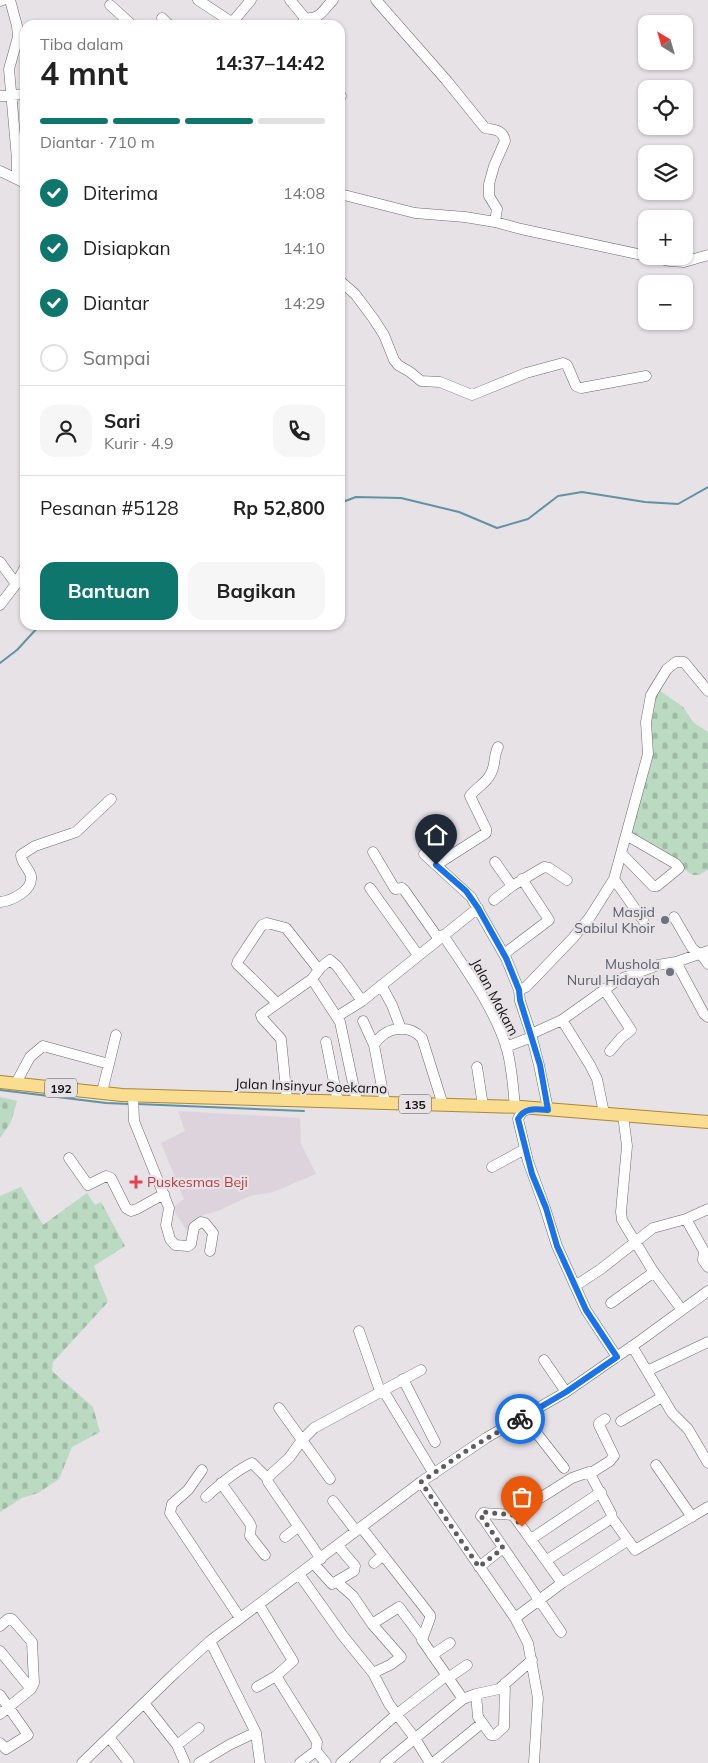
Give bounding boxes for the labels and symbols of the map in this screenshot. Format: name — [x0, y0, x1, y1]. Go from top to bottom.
north arrow — [638, 15, 692, 70]
pin — [415, 814, 457, 865]
place label: Masjid Sabilul Khoir — [574, 903, 656, 937]
marker: Masjid Sabilul Khoir — [659, 914, 671, 926]
street label: Jalan Makam — [467, 955, 523, 1039]
place label: Mushola Nurul Hidayah — [567, 955, 660, 989]
marker: Mushola Nurul Hidayah — [664, 966, 676, 978]
street label: Jalan Insinyur Soekarno — [235, 1074, 387, 1098]
road number: 192 — [45, 1078, 77, 1098]
road number: 135 — [399, 1094, 431, 1114]
place label: Puskesmas Beji — [147, 1173, 248, 1191]
marker: Puskesmas Beji — [129, 1175, 143, 1189]
courier — [495, 1394, 545, 1444]
pin — [501, 1476, 543, 1527]

